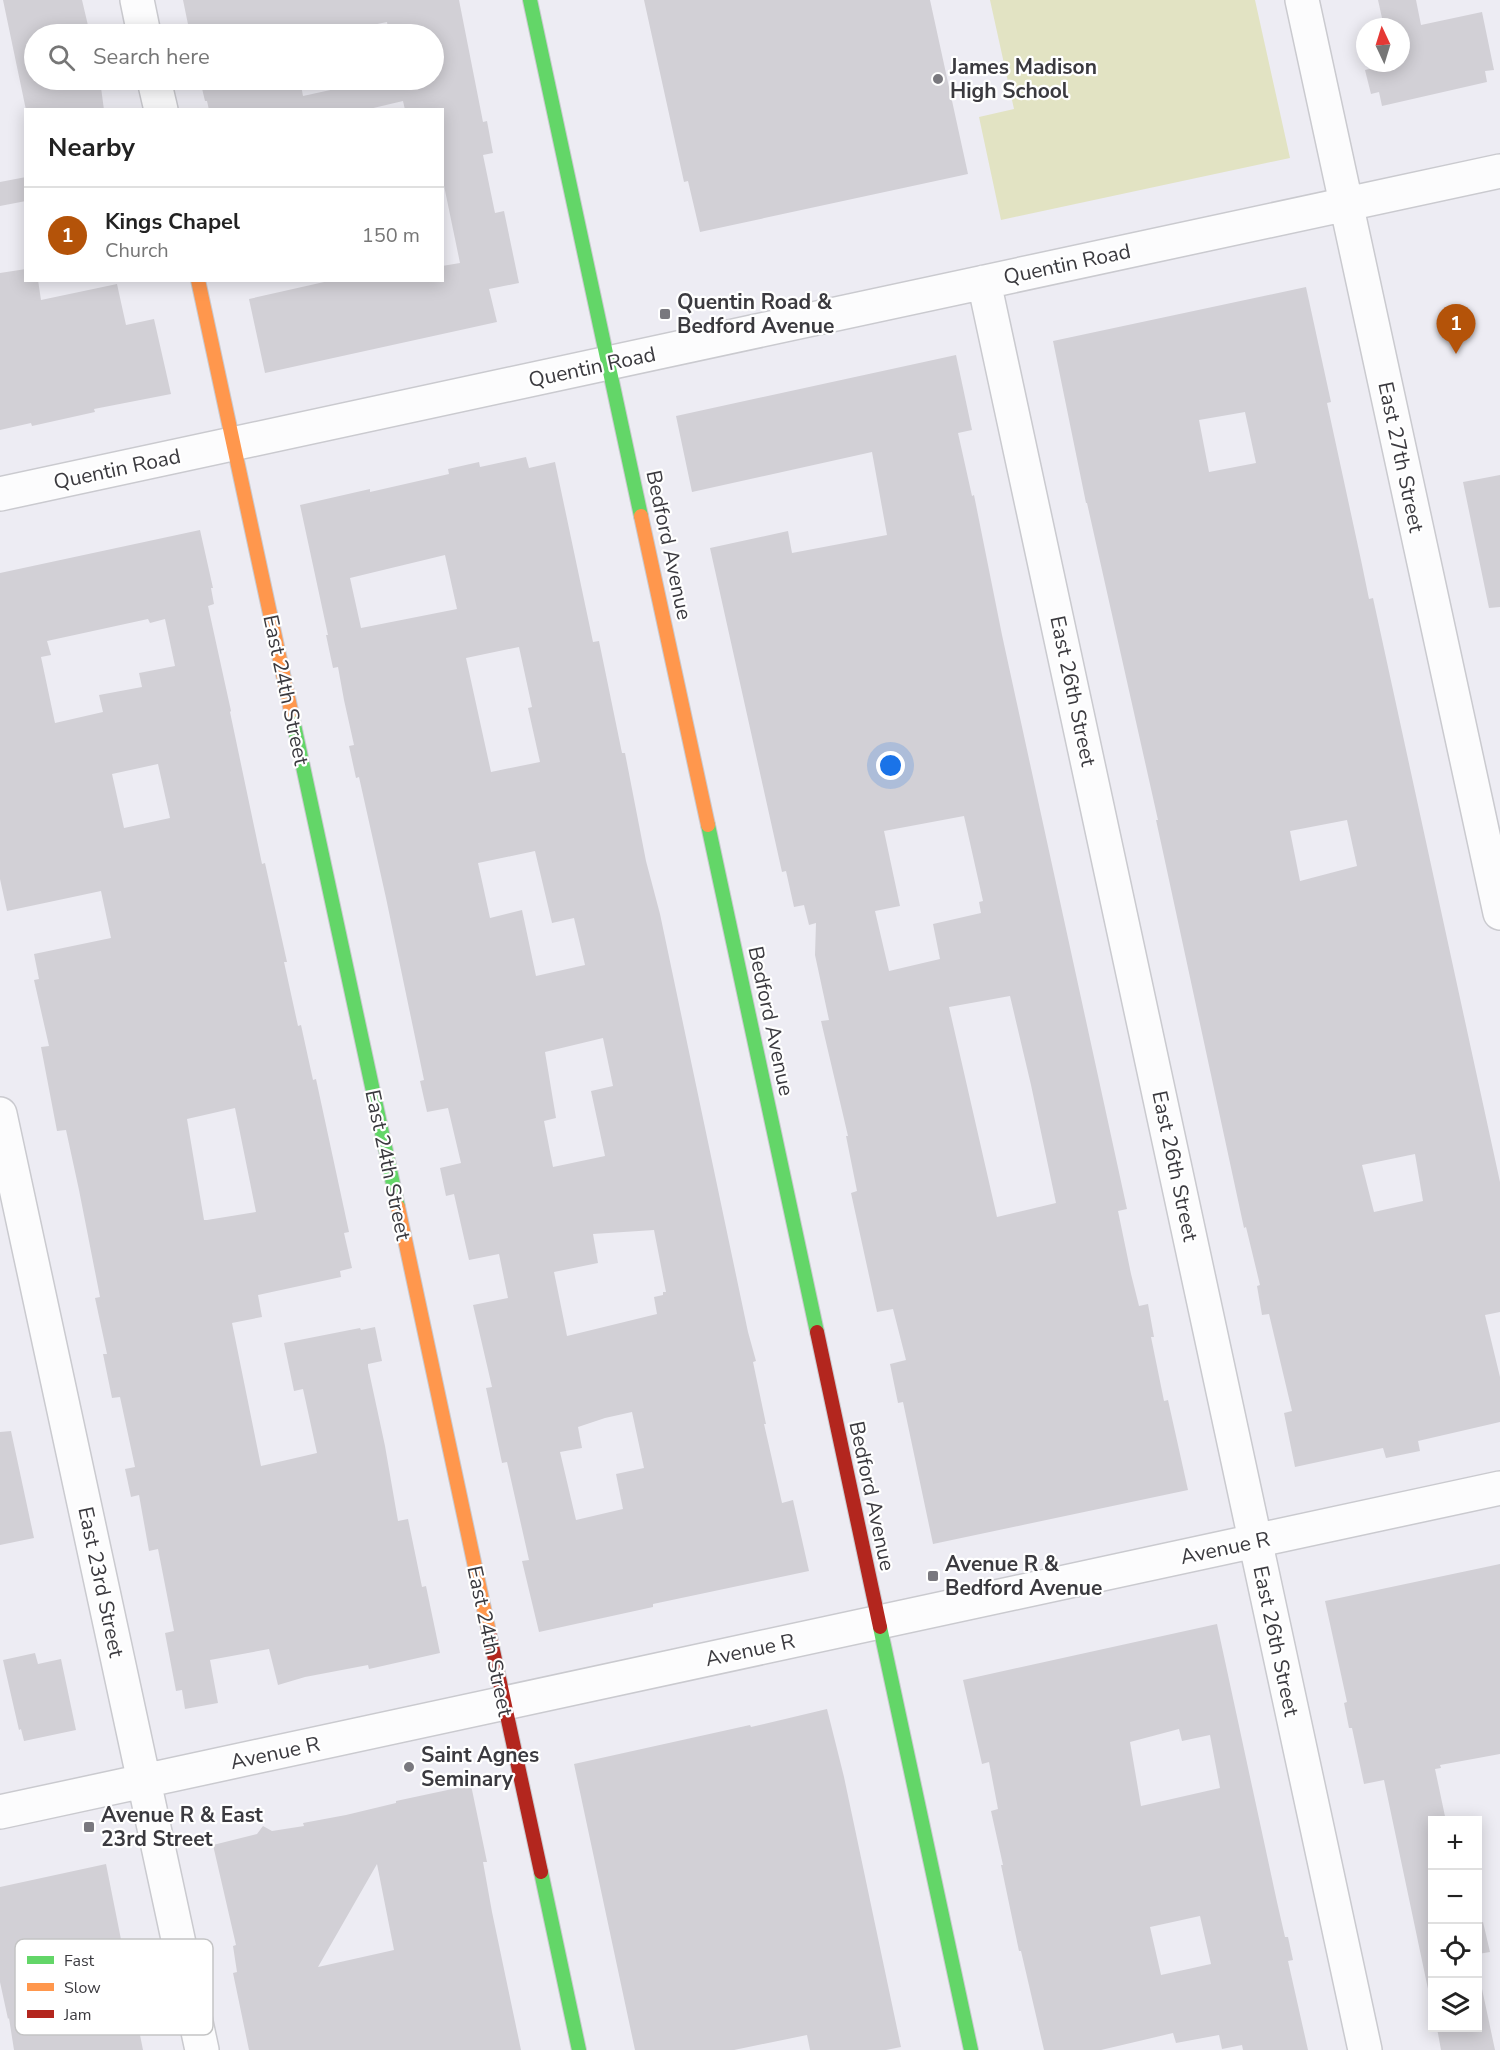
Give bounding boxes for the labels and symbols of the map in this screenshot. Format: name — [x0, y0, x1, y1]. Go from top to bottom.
north arrow — [1356, 18, 1410, 72]
place label: James Madison High School — [949, 53, 1097, 105]
marker: James Madison High School — [931, 72, 945, 86]
street label: Quentin Road — [1001, 237, 1133, 291]
place label: Quentin Road & Bedford Avenue — [677, 288, 834, 340]
pin: 1 — [1436, 304, 1476, 354]
marker: Quentin Road & Bedford Avenue — [658, 307, 672, 321]
street label: Quentin Road — [526, 340, 658, 394]
street label: East 27th Street — [1371, 379, 1431, 535]
street label: Quentin Road — [51, 442, 183, 496]
street label: Bedford Avenue — [639, 468, 699, 622]
street label: East 24th Street — [256, 612, 316, 768]
street label: East 26th Street — [1043, 613, 1103, 769]
your location — [876, 751, 905, 780]
street label: Bedford Avenue — [741, 944, 801, 1098]
street label: East 24th Street — [358, 1087, 418, 1243]
street label: East 26th Street — [1145, 1088, 1205, 1244]
street label: Bedford Avenue — [842, 1419, 902, 1573]
street label: East 23rd Street — [71, 1504, 131, 1661]
street label: Avenue R — [1178, 1525, 1272, 1571]
place label: Avenue R & Bedford Avenue — [945, 1550, 1102, 1602]
street label: East 24th Street — [460, 1563, 520, 1719]
street label: East 26th Street — [1246, 1563, 1306, 1719]
marker: Avenue R & Bedford Avenue — [926, 1569, 940, 1583]
street label: Avenue R — [703, 1627, 797, 1673]
street label: Avenue R — [228, 1730, 322, 1776]
place label: Saint Agnes Seminary — [421, 1741, 539, 1793]
marker: Saint Agnes Seminary — [402, 1760, 416, 1774]
place label: Avenue R & East 23rd Street — [101, 1801, 264, 1853]
marker: Avenue R & East 23rd Street — [82, 1820, 96, 1834]
legend — [15, 1939, 213, 2035]
text: Fast — [64, 1950, 95, 1972]
text: Slow — [64, 1977, 101, 1999]
text: Jam — [63, 2004, 91, 2026]

